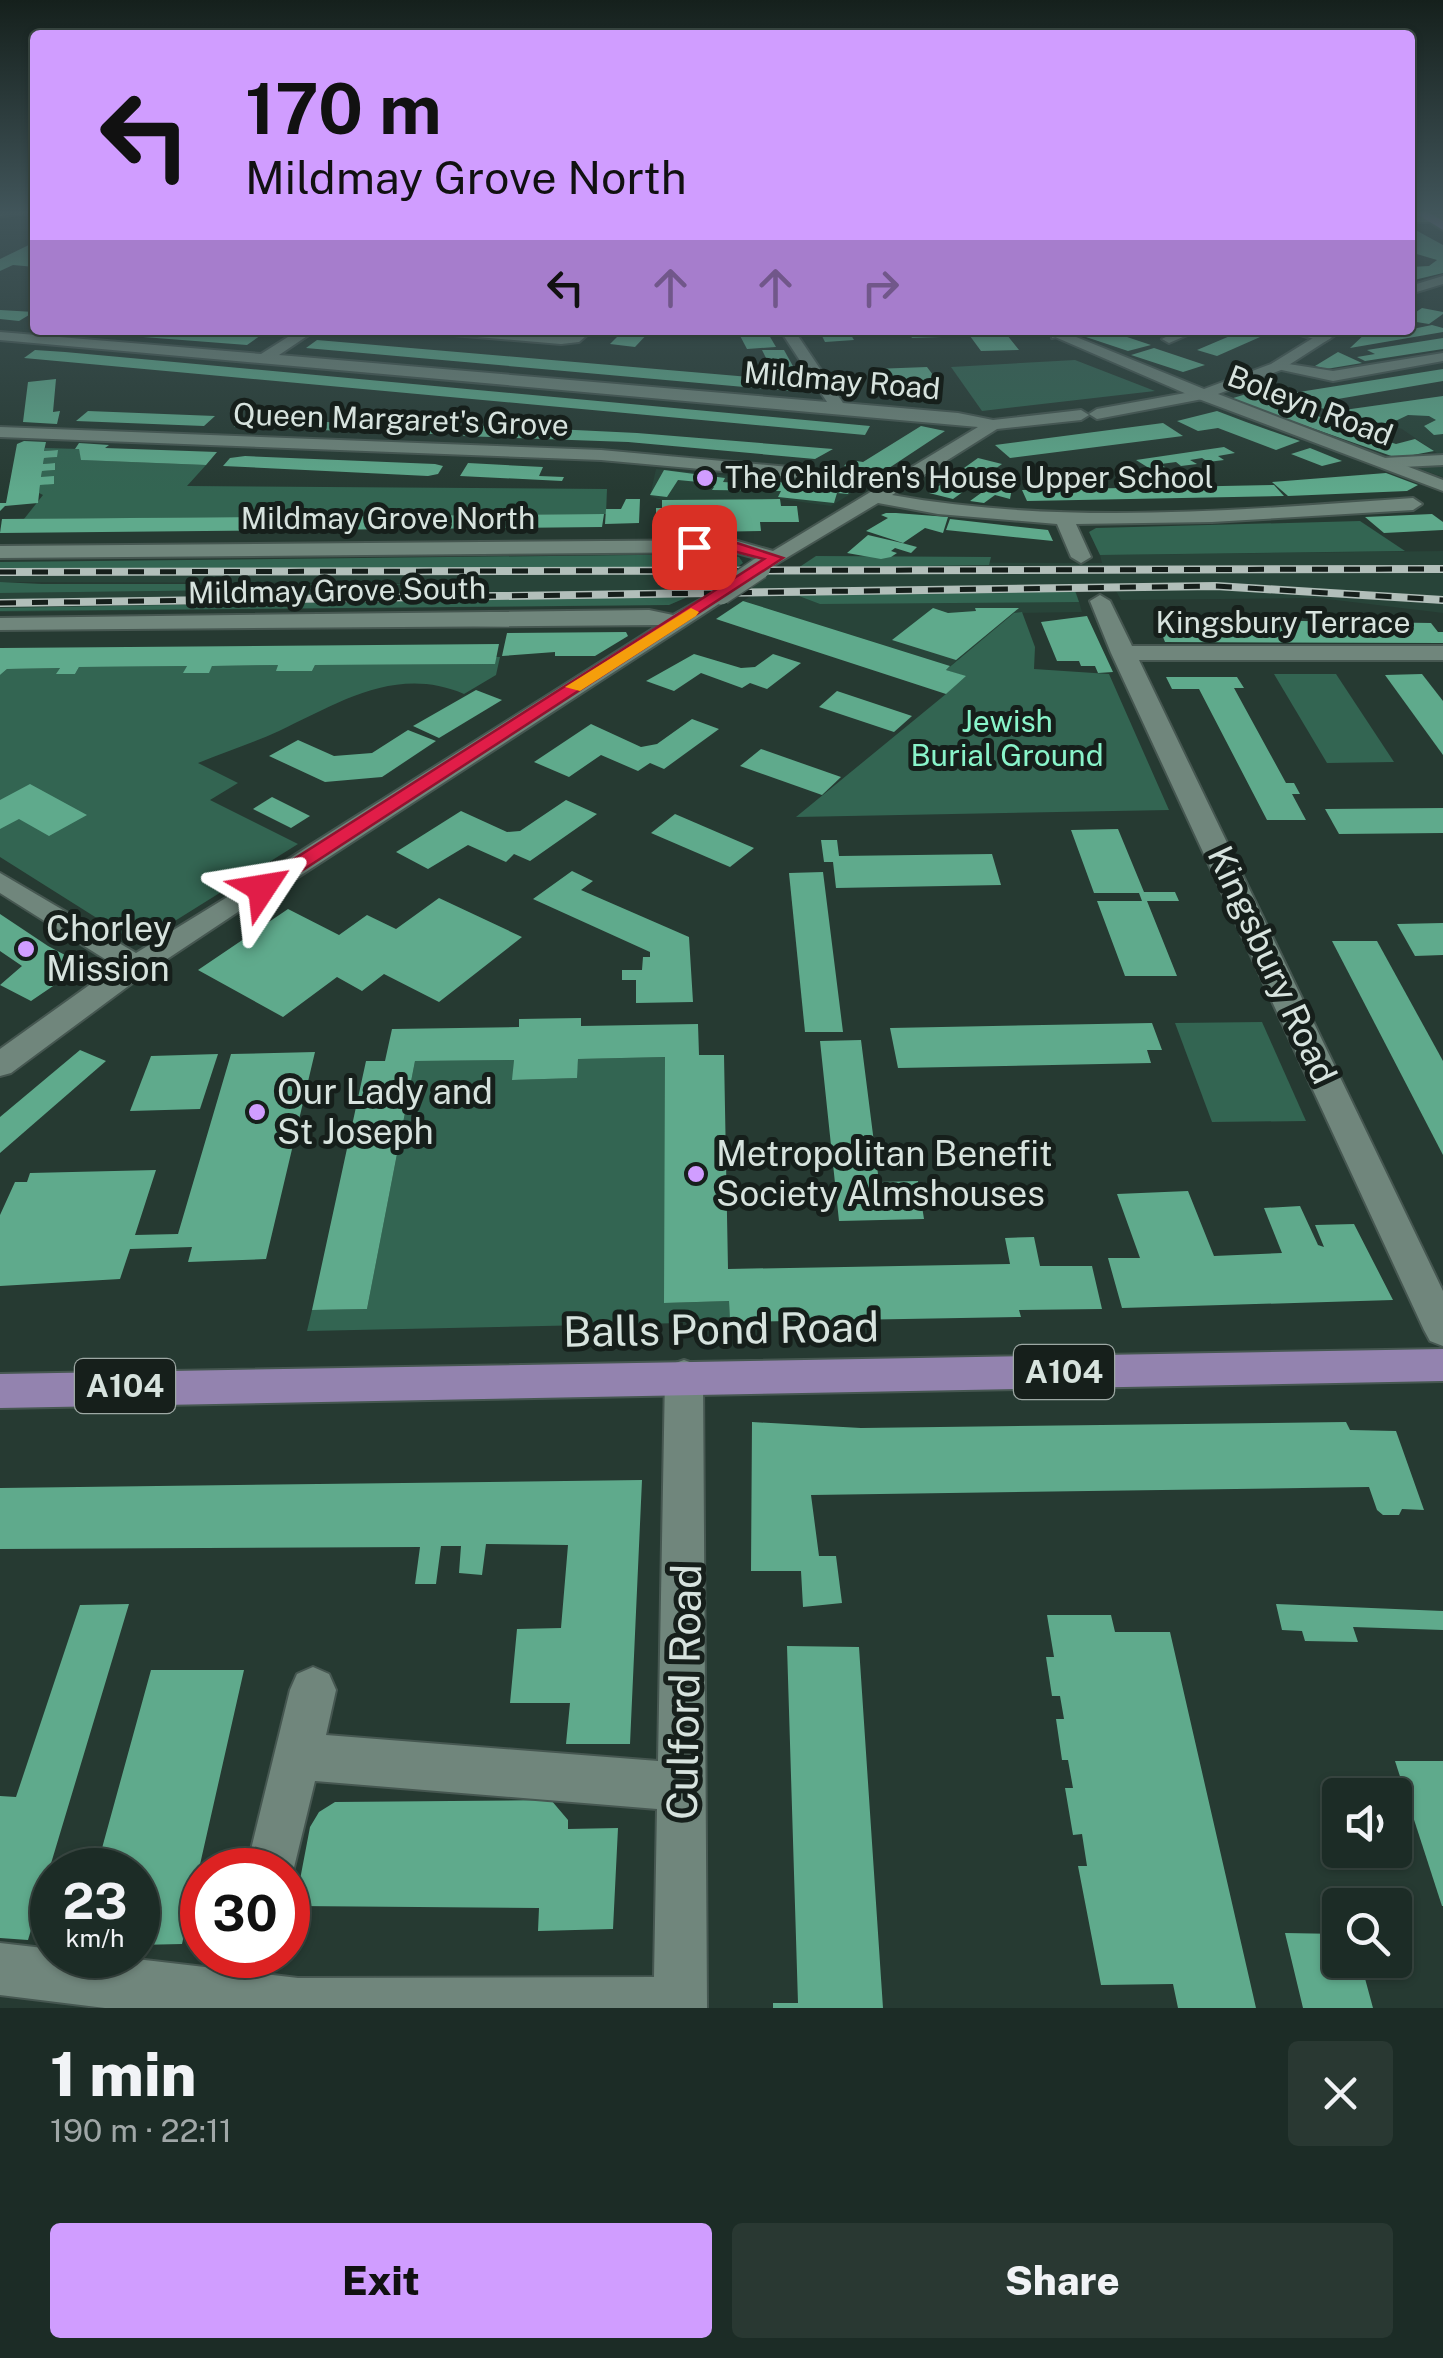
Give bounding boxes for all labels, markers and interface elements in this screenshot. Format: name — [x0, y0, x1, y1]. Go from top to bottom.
text: 170 m — [245, 67, 442, 150]
icon: left — [80, 70, 210, 200]
text: Mildmay Grove North — [245, 151, 687, 204]
icon: left — [538, 260, 593, 315]
icon: ahead — [643, 260, 698, 315]
icon: ahead — [748, 260, 803, 315]
icon: right — [853, 260, 908, 315]
street label: Mildmay Road — [742, 353, 942, 407]
street label: Boleyn Road — [1223, 357, 1398, 453]
street label: Queen Margaret's Grove — [233, 395, 570, 443]
place label: The Children's House Upper School — [725, 459, 1214, 495]
marker: The Children's House Upper School — [694, 467, 716, 489]
street label: Mildmay Grove North — [241, 500, 535, 536]
pin — [652, 505, 737, 590]
icon: arrive — [667, 520, 722, 575]
street label: Mildmay Grove South — [188, 569, 486, 611]
street label: Kingsbury Terrace — [1156, 604, 1410, 640]
park label: Jewish Burial Ground — [910, 703, 1104, 773]
position arrow — [210, 836, 314, 940]
street label: Kingsbury Road — [1199, 840, 1345, 1090]
place label: Chorley Mission — [46, 908, 172, 989]
marker: Chorley Mission — [15, 938, 37, 960]
place label: Our Lady and St Joseph — [277, 1071, 493, 1152]
marker: Our Lady and St Joseph — [246, 1101, 268, 1123]
place label: Metropolitan Benefit Society Almshouses — [716, 1133, 1053, 1214]
marker: Metropolitan Benefit Society Almshouses — [685, 1163, 707, 1185]
street label: Balls Pond Road — [563, 1301, 879, 1356]
road number: A104 — [1014, 1345, 1114, 1399]
road number: A104 — [75, 1359, 175, 1413]
street label: Culford Road — [657, 1563, 710, 1821]
map controls — [1322, 1778, 1412, 1978]
button: sound — [1322, 1778, 1412, 1868]
speed limit sign: 30 — [180, 1848, 310, 1978]
text: 23 — [62, 1871, 128, 1930]
button: search — [1322, 1888, 1412, 1978]
text: km/h — [66, 1923, 124, 1953]
text: 1 min — [50, 2039, 197, 2110]
button: close — [1288, 2041, 1393, 2146]
text: 190 m · 22:11 — [50, 2112, 232, 2149]
button: Exit — [50, 2223, 712, 2338]
button: Share — [732, 2223, 1393, 2338]

